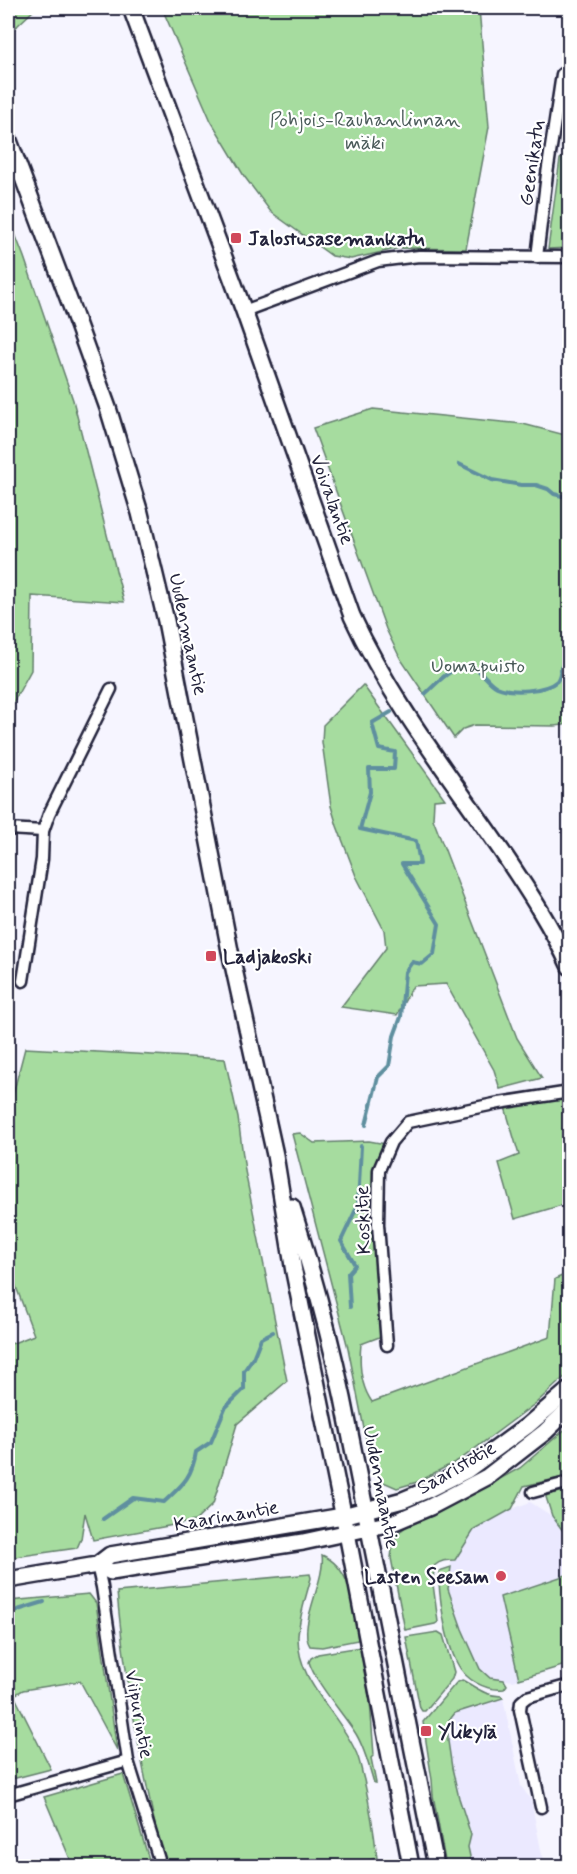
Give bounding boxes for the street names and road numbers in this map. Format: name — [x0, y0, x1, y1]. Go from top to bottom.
street label: Geenikatu — [513, 118, 552, 208]
street label: Voivalantie — [303, 451, 360, 549]
street label: Uudenmaantie — [161, 571, 214, 698]
street label: Koskitie — [349, 1185, 378, 1255]
street label: Uudenmaantie — [355, 1424, 406, 1551]
street label: Saaristotie — [412, 1435, 501, 1502]
street label: Kaarinantie — [172, 1494, 281, 1539]
street label: Viipurintie — [117, 1668, 160, 1761]

